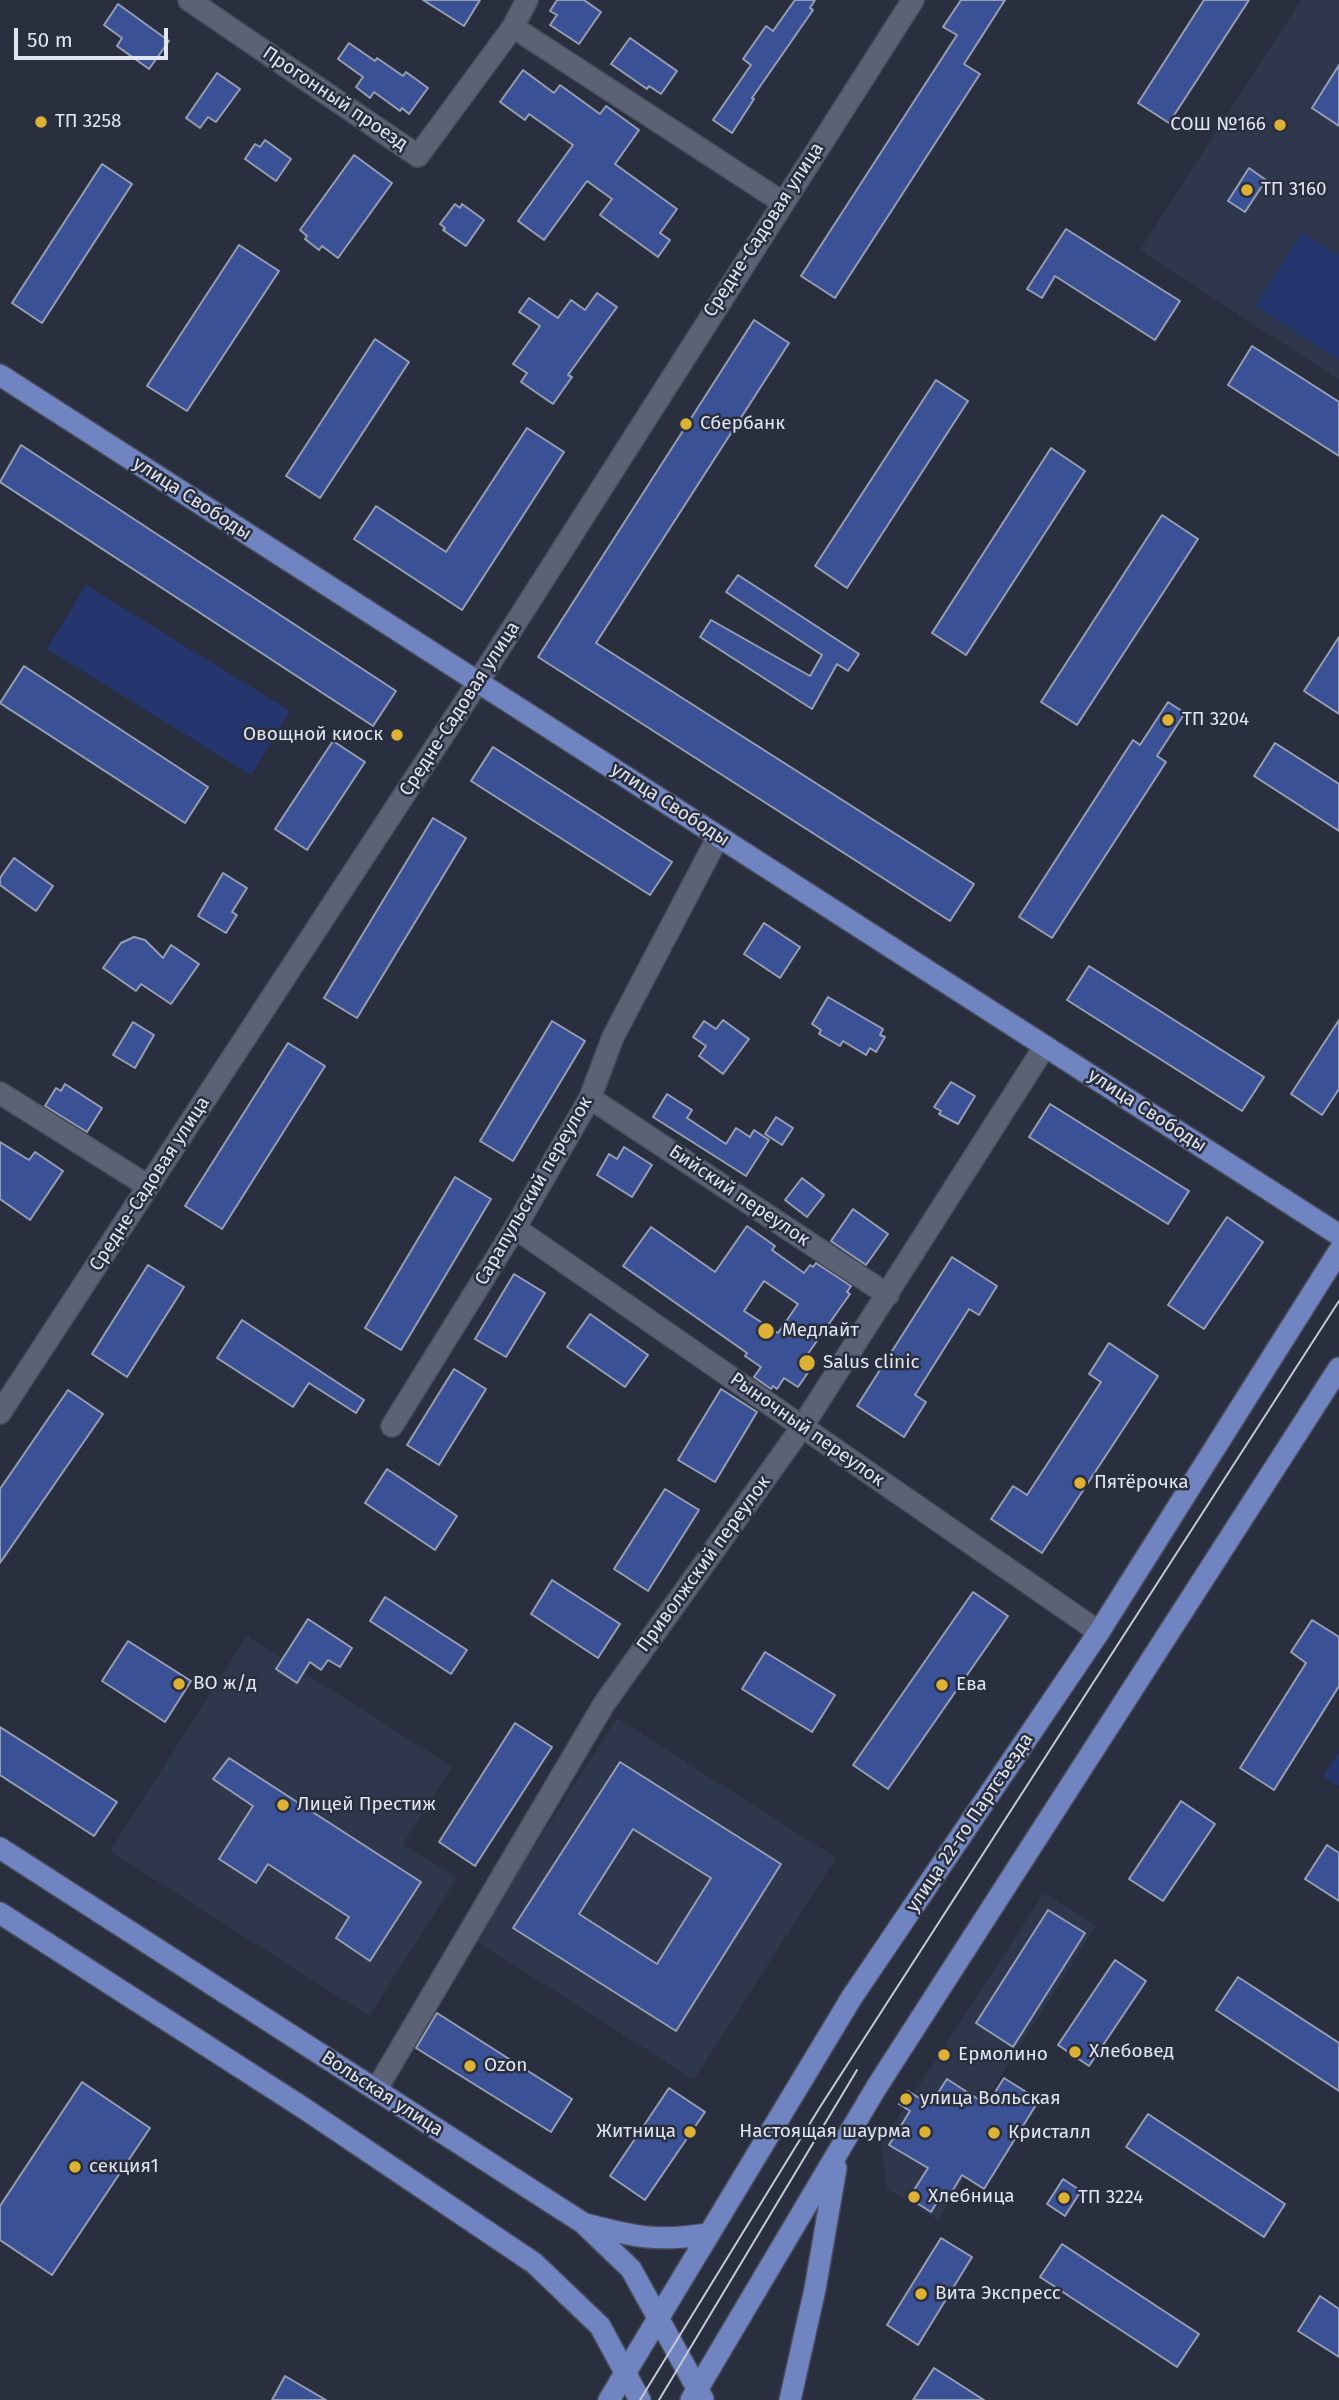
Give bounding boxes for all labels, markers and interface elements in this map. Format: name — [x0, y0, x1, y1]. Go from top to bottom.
scale bar — [18, 14, 172, 58]
text: 50 m — [27, 27, 73, 53]
street label: Прогонный проезд — [258, 42, 412, 156]
place label: ТП 3258 — [55, 111, 121, 133]
marker: ТП 3258 — [33, 114, 49, 130]
place label: СОШ №166 — [1170, 114, 1266, 136]
marker: СОШ №166 — [1272, 117, 1288, 133]
street label: Средне-Садовая улица — [699, 138, 829, 322]
place label: ТП 3160 — [1261, 179, 1327, 201]
marker: ТП 3160 — [1239, 182, 1255, 198]
place label: Сбербанк — [700, 413, 785, 435]
marker: Сбербанк — [678, 416, 694, 432]
street label: улица Свободы — [129, 452, 255, 546]
street label: Средне-Садовая улица — [395, 617, 525, 801]
place label: ТП 3204 — [1182, 709, 1249, 731]
marker: ТП 3204 — [1160, 712, 1176, 728]
place label: Овощной киоск — [243, 724, 383, 746]
marker: Овощной киоск — [389, 727, 405, 743]
street label: улица Свободы — [607, 758, 733, 852]
street label: улица Свободы — [1084, 1064, 1210, 1158]
street label: Средне-Садовая улица — [85, 1092, 215, 1276]
street label: Сарапульский переулок — [471, 1093, 597, 1289]
street label: Бийский переулок — [664, 1140, 814, 1252]
place label: Медлайт — [782, 1320, 859, 1342]
marker: Медлайт — [756, 1321, 776, 1341]
place label: Salus clinic — [823, 1352, 920, 1374]
marker: Salus clinic — [797, 1353, 817, 1373]
street label: Рыночный переулок — [725, 1368, 889, 1492]
street label: Приволжский переулок — [632, 1471, 776, 1657]
place label: Пятёрочка — [1094, 1472, 1189, 1494]
marker: Пятёрочка — [1072, 1475, 1088, 1491]
place label: ВО ж/д — [193, 1673, 257, 1695]
place label: Ева — [956, 1674, 987, 1696]
marker: ВО ж/д — [171, 1676, 187, 1692]
marker: Ева — [934, 1677, 950, 1693]
street label: улица 22-го Партсъезда — [902, 1729, 1038, 1917]
place label: Лицей Престиж — [297, 1794, 436, 1816]
marker: Лицей Престиж — [275, 1797, 291, 1813]
place label: Хлебовед — [1089, 2041, 1174, 2063]
place label: Ермолино — [958, 2044, 1048, 2066]
marker: Хлебовед — [1067, 2044, 1083, 2060]
street label: Вольская улица — [317, 2046, 447, 2142]
marker: Ермолино — [936, 2047, 952, 2063]
place label: Ozon — [484, 2055, 527, 2077]
marker: Ozon — [462, 2058, 478, 2074]
place label: улица Вольская — [920, 2088, 1061, 2110]
marker: улица Вольская — [898, 2091, 914, 2107]
place label: Житница — [596, 2121, 676, 2143]
place label: Настоящая шаурма — [739, 2121, 911, 2143]
place label: Кристалл — [1008, 2122, 1091, 2144]
marker: Житница — [682, 2124, 698, 2140]
marker: Настоящая шаурма — [917, 2124, 933, 2140]
marker: Кристалл — [986, 2125, 1002, 2141]
place label: секция1 — [89, 2156, 159, 2178]
marker: секция1 — [67, 2159, 83, 2175]
place label: Хлебница — [928, 2186, 1015, 2208]
place label: ТП 3224 — [1078, 2187, 1143, 2209]
marker: Хлебница — [906, 2189, 922, 2205]
marker: ТП 3224 — [1056, 2190, 1072, 2206]
place label: Вита Экспресс — [935, 2283, 1061, 2305]
marker: Вита Экспресс — [913, 2286, 929, 2302]

